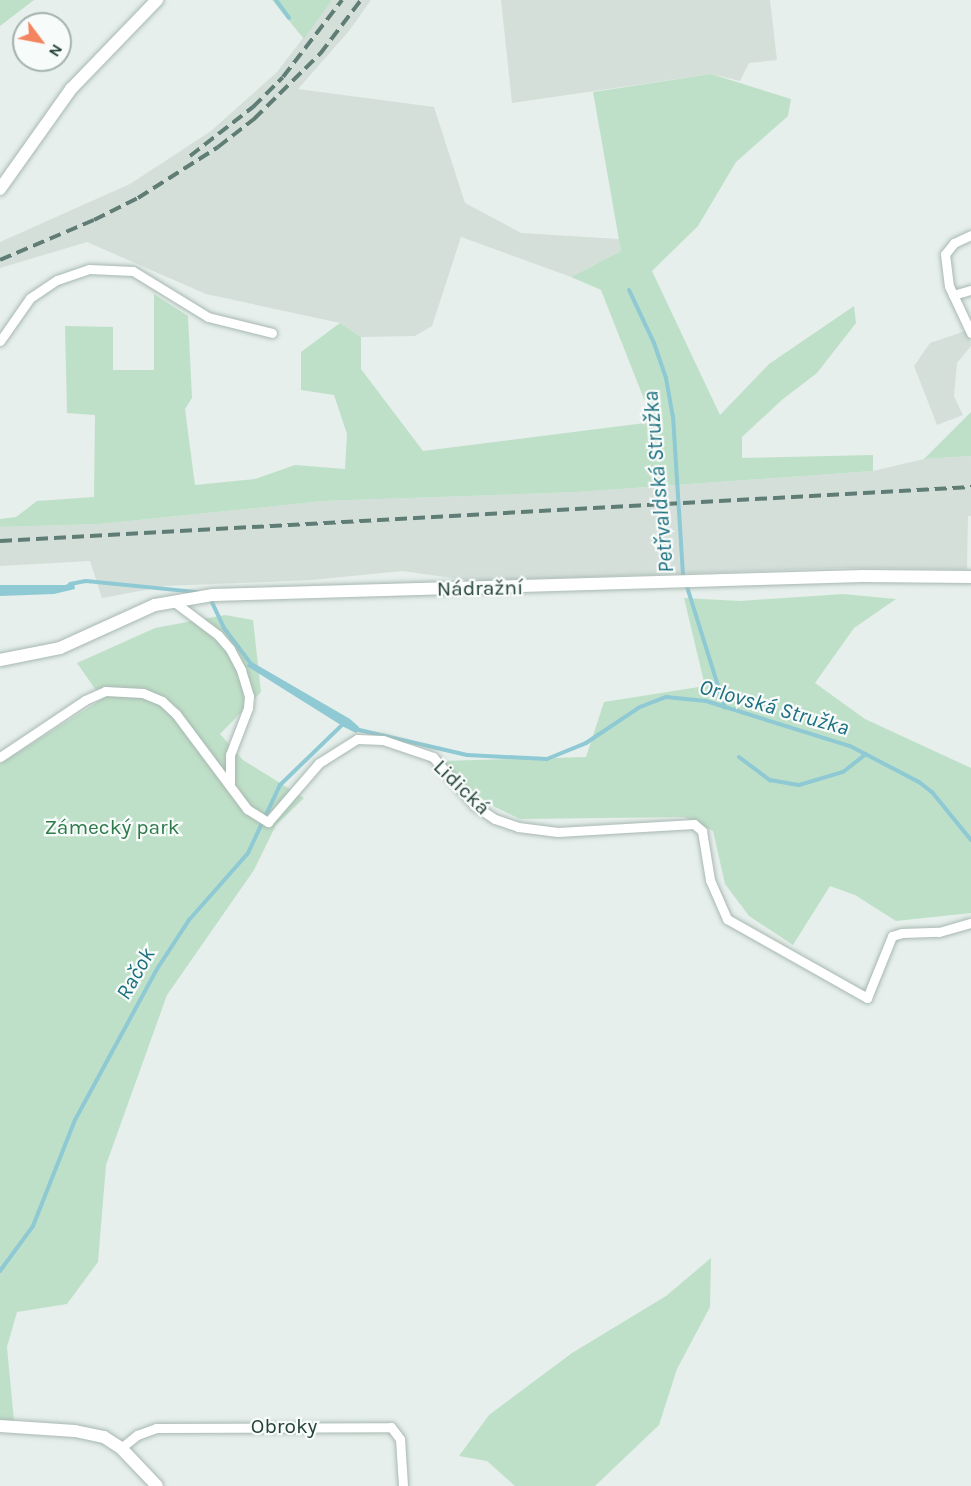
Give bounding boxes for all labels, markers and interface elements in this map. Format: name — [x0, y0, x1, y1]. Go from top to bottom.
north arrow — [12, 12, 72, 72]
text: N — [45, 41, 67, 61]
water label: Petřvaldská Stružka — [638, 390, 680, 574]
street label: Nádražní — [437, 575, 523, 601]
water label: Orlovská Stružka — [696, 674, 852, 742]
street label: Lidická — [428, 754, 496, 820]
park label: Zámecký park — [44, 814, 180, 840]
water label: Račok — [111, 943, 161, 1005]
street label: Obroky — [251, 1413, 317, 1439]

